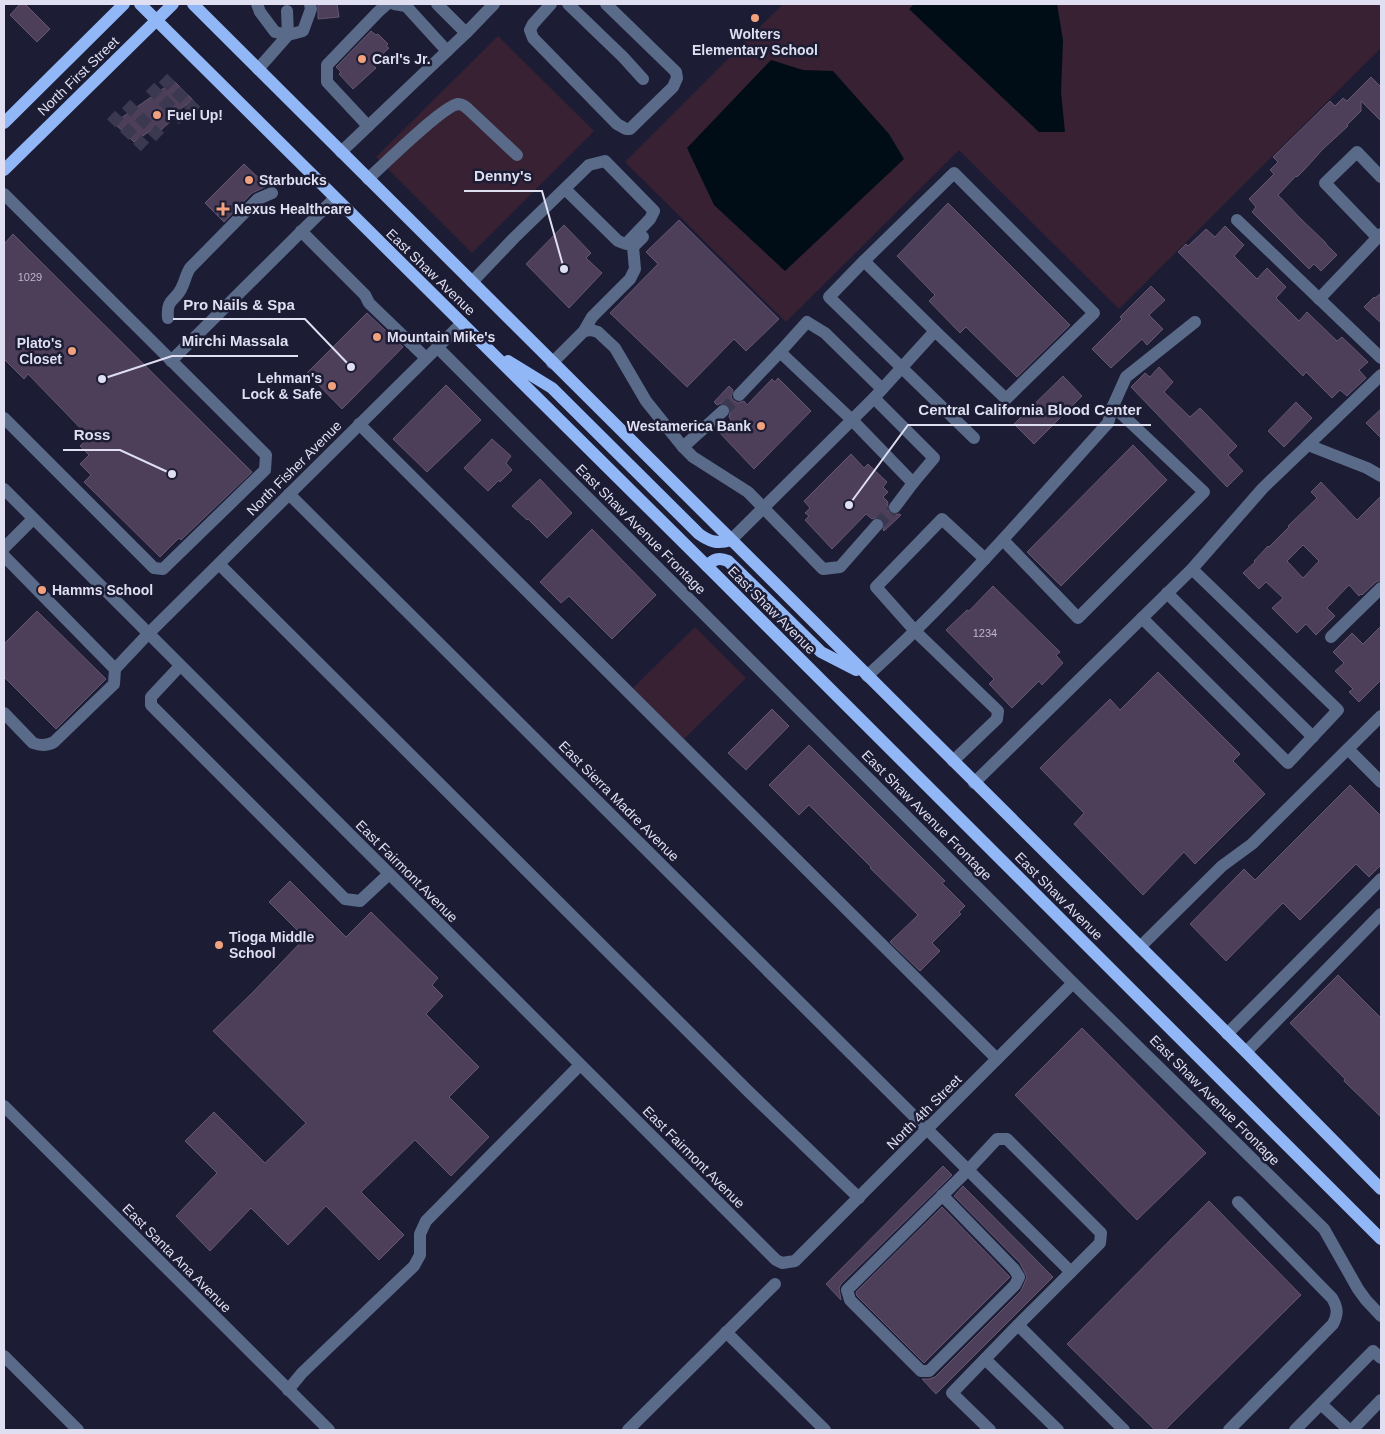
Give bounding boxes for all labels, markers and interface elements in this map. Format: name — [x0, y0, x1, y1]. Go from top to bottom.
marker: Wolters Elementary School — [749, 12, 761, 24]
place label: Wolters Elementary School — [692, 26, 818, 58]
street label: North First Street — [34, 33, 122, 119]
place label: Carl's Jr. — [372, 51, 431, 67]
marker: Carl's Jr. — [356, 53, 368, 65]
place label: Fuel Up! — [167, 107, 223, 123]
marker: Fuel Up! — [151, 109, 163, 121]
callout: Denny's — [464, 161, 542, 191]
text: Denny's — [474, 167, 532, 184]
place label: Starbucks — [259, 172, 327, 188]
marker: Starbucks — [243, 174, 255, 186]
place label: Nexus Healthcare — [234, 201, 352, 217]
marker: Nexus Healthcare — [216, 202, 230, 216]
street label: East Shaw Avenue — [383, 226, 479, 319]
house number: 1029 — [18, 271, 42, 283]
callout: Pro Nails & Spa — [173, 289, 305, 319]
text: Pro Nails & Spa — [183, 296, 296, 313]
callout: Mirchi Massala — [172, 326, 298, 356]
place label: Mountain Mike's — [387, 329, 496, 345]
marker: Mountain Mike's — [371, 331, 383, 343]
text: Mirchi Massala — [182, 332, 289, 349]
place label: Plato's Closet — [17, 335, 62, 367]
marker: Plato's Closet — [66, 345, 78, 357]
place label: Lehman's Lock & Safe — [242, 370, 322, 402]
marker: Lehman's Lock & Safe — [326, 380, 338, 392]
callout: Central California Blood Center — [908, 395, 1151, 425]
text: Central California Blood Center — [918, 401, 1142, 418]
street label: North Fisher Avenue — [243, 417, 345, 519]
place label: Westamerica Bank — [627, 418, 751, 434]
callout: Ross — [63, 420, 120, 450]
marker: Westamerica Bank — [755, 420, 767, 432]
text: Ross — [74, 426, 110, 443]
street label: East Shaw Avenue Frontage — [573, 461, 709, 597]
street label: East Shaw Avenue — [725, 563, 819, 657]
place label: Hamms School — [52, 582, 153, 598]
marker: Hamms School — [36, 584, 48, 596]
house number: 1234 — [973, 627, 997, 639]
street label: East Sierra Madre Avenue — [556, 738, 682, 864]
street label: East Shaw Avenue Frontage — [859, 747, 995, 883]
street label: East Fairmont Avenue — [353, 817, 461, 925]
street label: East Shaw Avenue — [1012, 849, 1106, 943]
place label: Tioga Middle School — [229, 929, 315, 961]
marker: Tioga Middle School — [213, 939, 225, 951]
street label: East Shaw Avenue Frontage — [1147, 1032, 1283, 1168]
street label: North 4th Street — [883, 1071, 965, 1153]
street label: East Fairmont Avenue — [640, 1103, 748, 1211]
street label: East Santa Ana Avenue — [119, 1200, 235, 1316]

